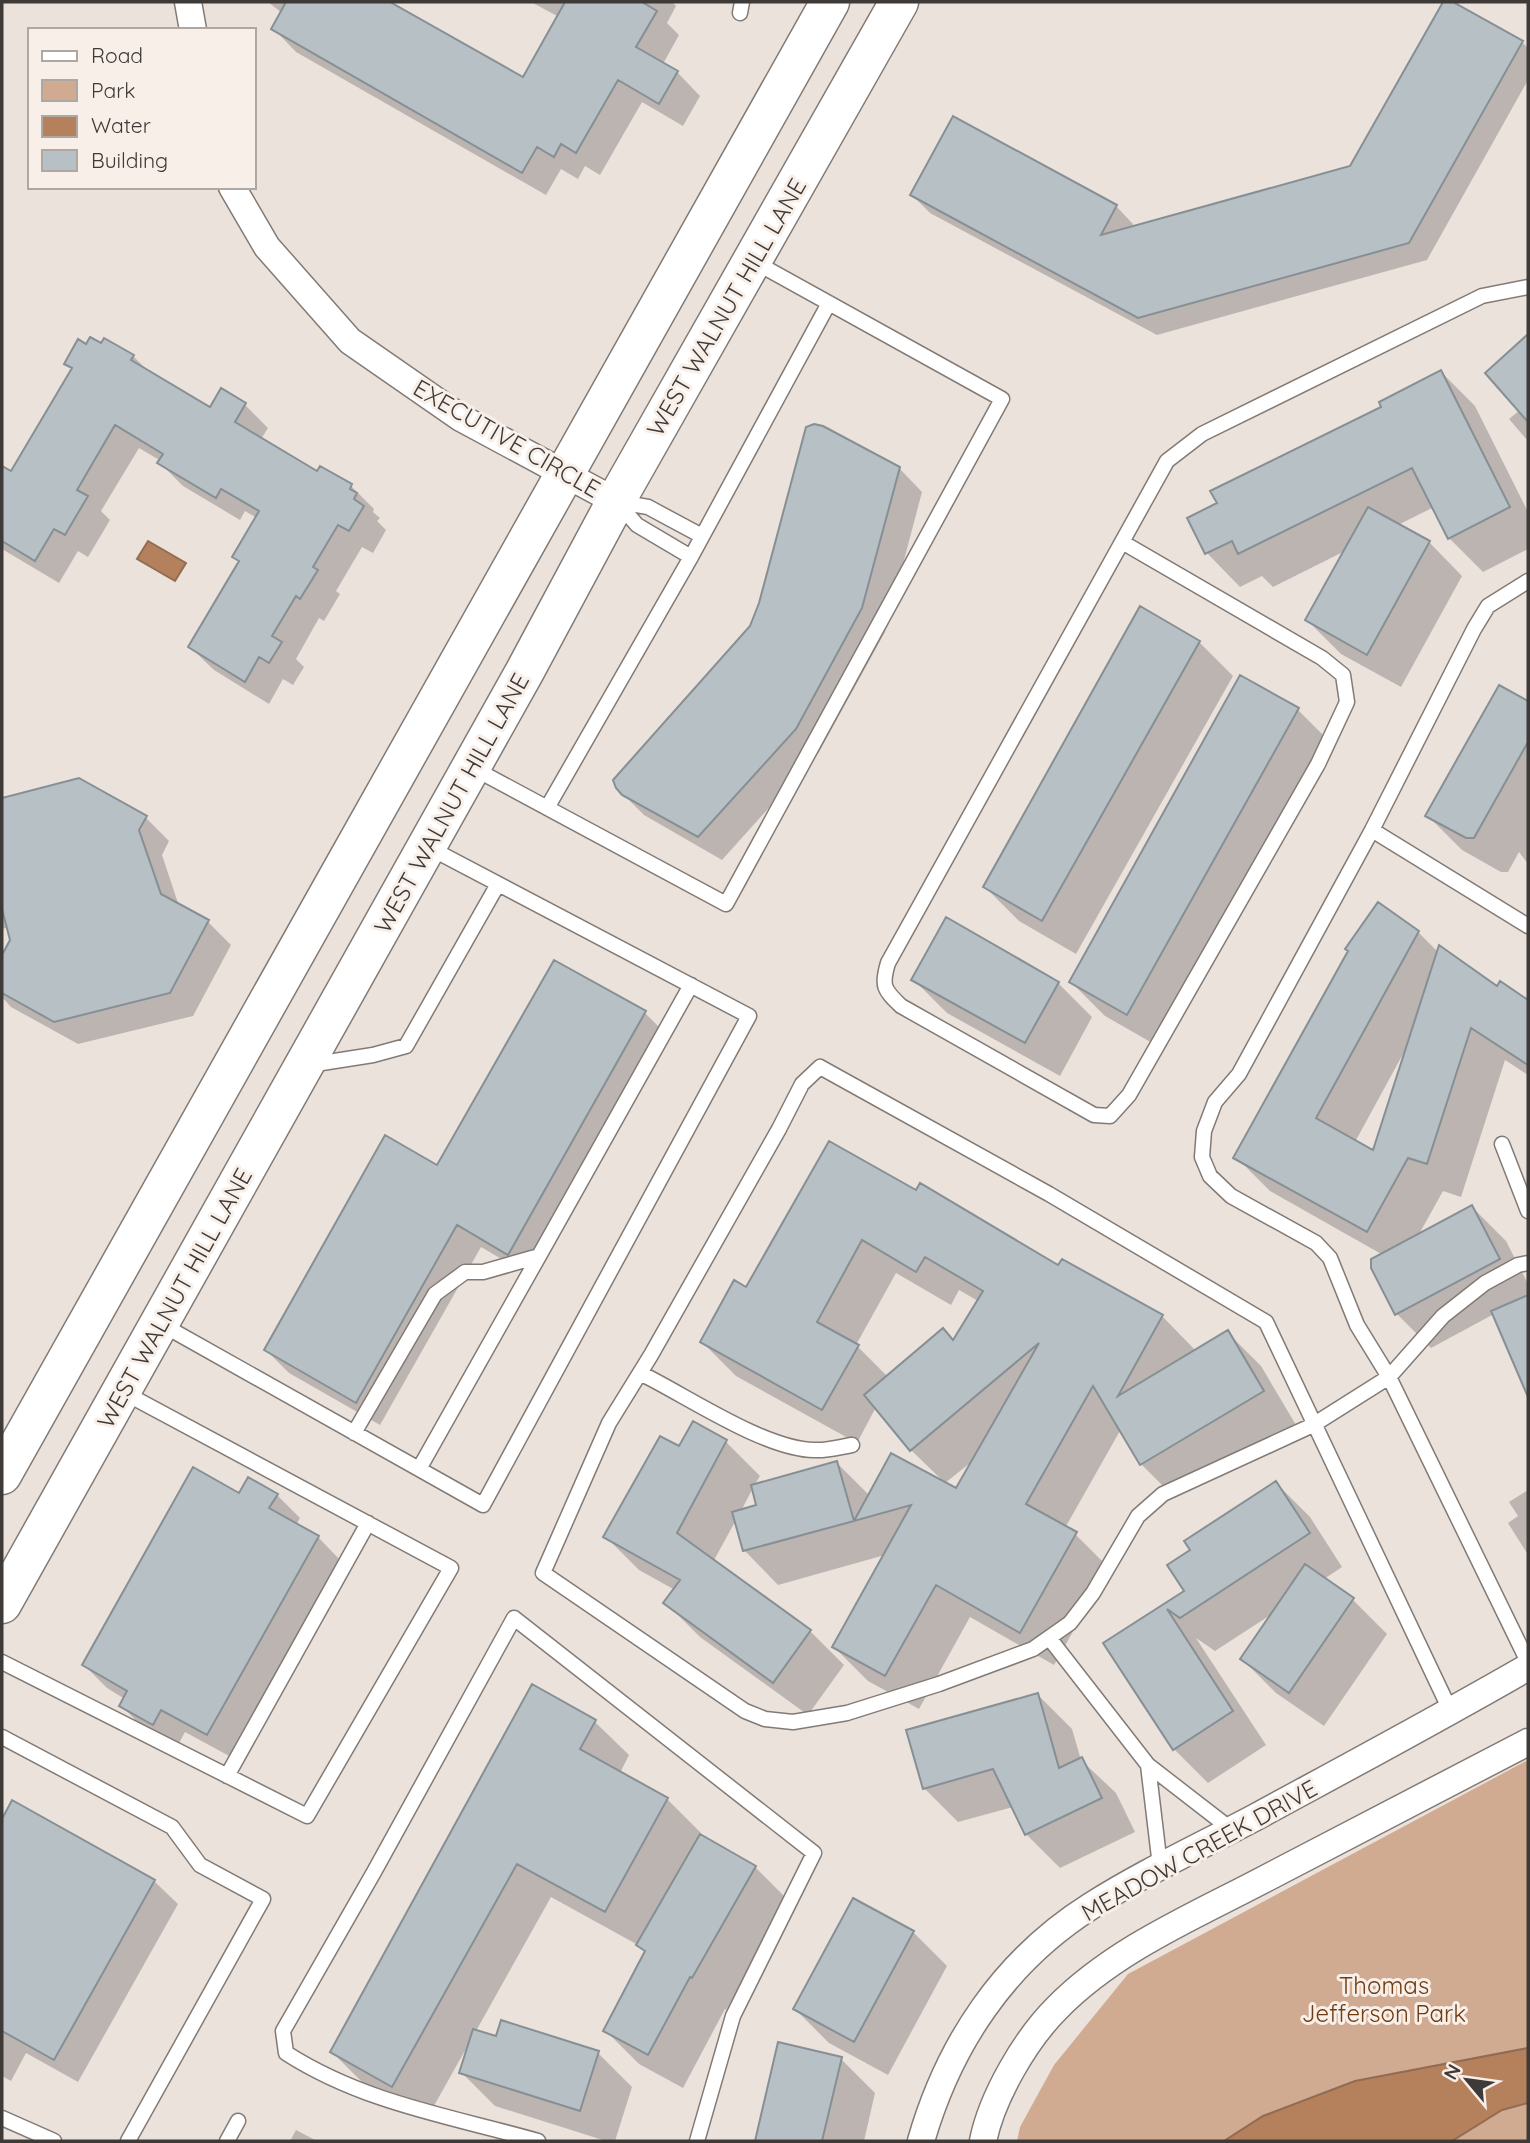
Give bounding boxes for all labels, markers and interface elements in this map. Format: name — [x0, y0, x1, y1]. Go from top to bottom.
legend — [28, 28, 256, 189]
text: Road — [91, 42, 143, 68]
text: Park — [91, 77, 135, 103]
text: Water — [91, 112, 151, 138]
text: Building — [91, 147, 168, 173]
street label: WEST WALNUT HILL LANE — [640, 173, 812, 441]
street label: EXECUTIVE CIRCLE — [408, 372, 606, 504]
street label: WEST WALNUT HILL LANE — [367, 668, 535, 938]
street label: WEST WALNUT HILL LANE — [90, 1163, 258, 1433]
street label: MEADOW CREEK DRIVE — [1076, 1773, 1322, 1927]
park label: Thomas Jefferson Park — [1302, 1970, 1466, 2028]
north arrow — [1432, 2045, 1502, 2115]
text: N — [1438, 2060, 1466, 2084]

